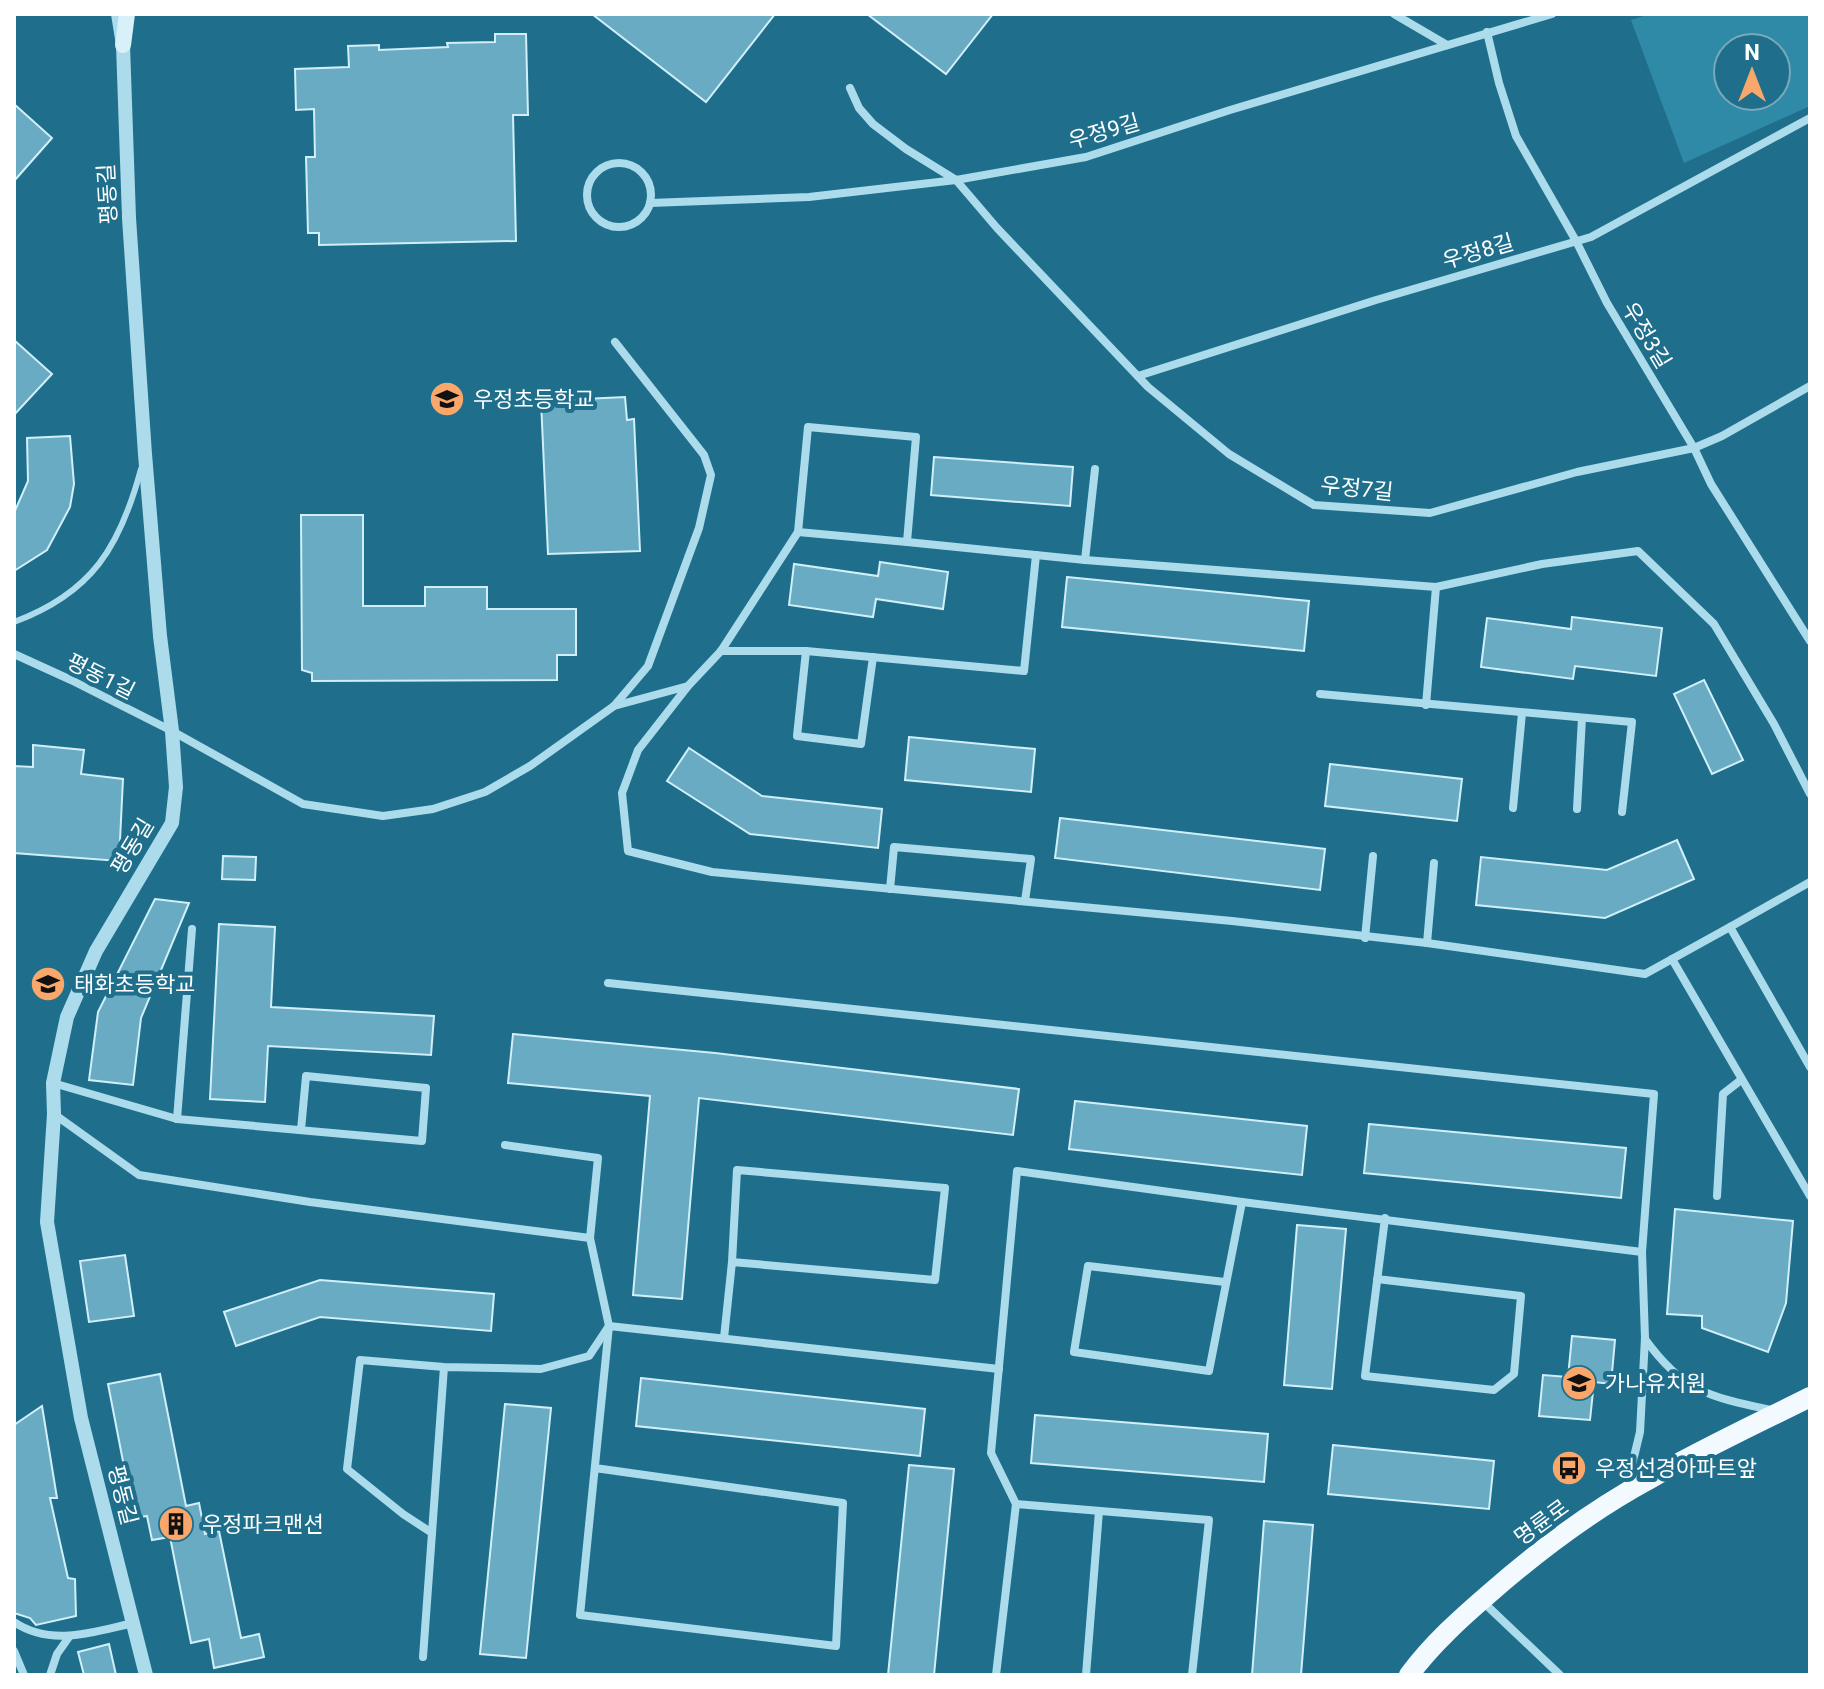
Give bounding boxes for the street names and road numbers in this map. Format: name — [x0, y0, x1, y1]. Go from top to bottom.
street label: 우정9길 — [1066, 109, 1143, 154]
street label: 평동길 — [93, 163, 122, 225]
street label: 우정8길 — [1440, 229, 1517, 274]
street label: 우정3길 — [1617, 297, 1676, 373]
street label: 우정7길 — [1319, 472, 1395, 505]
street label: 평동1길 — [63, 649, 139, 704]
street label: 평동길 — [106, 814, 159, 879]
street label: 평동길 — [103, 1463, 142, 1528]
street label: 명륜로 — [1509, 1494, 1573, 1550]

